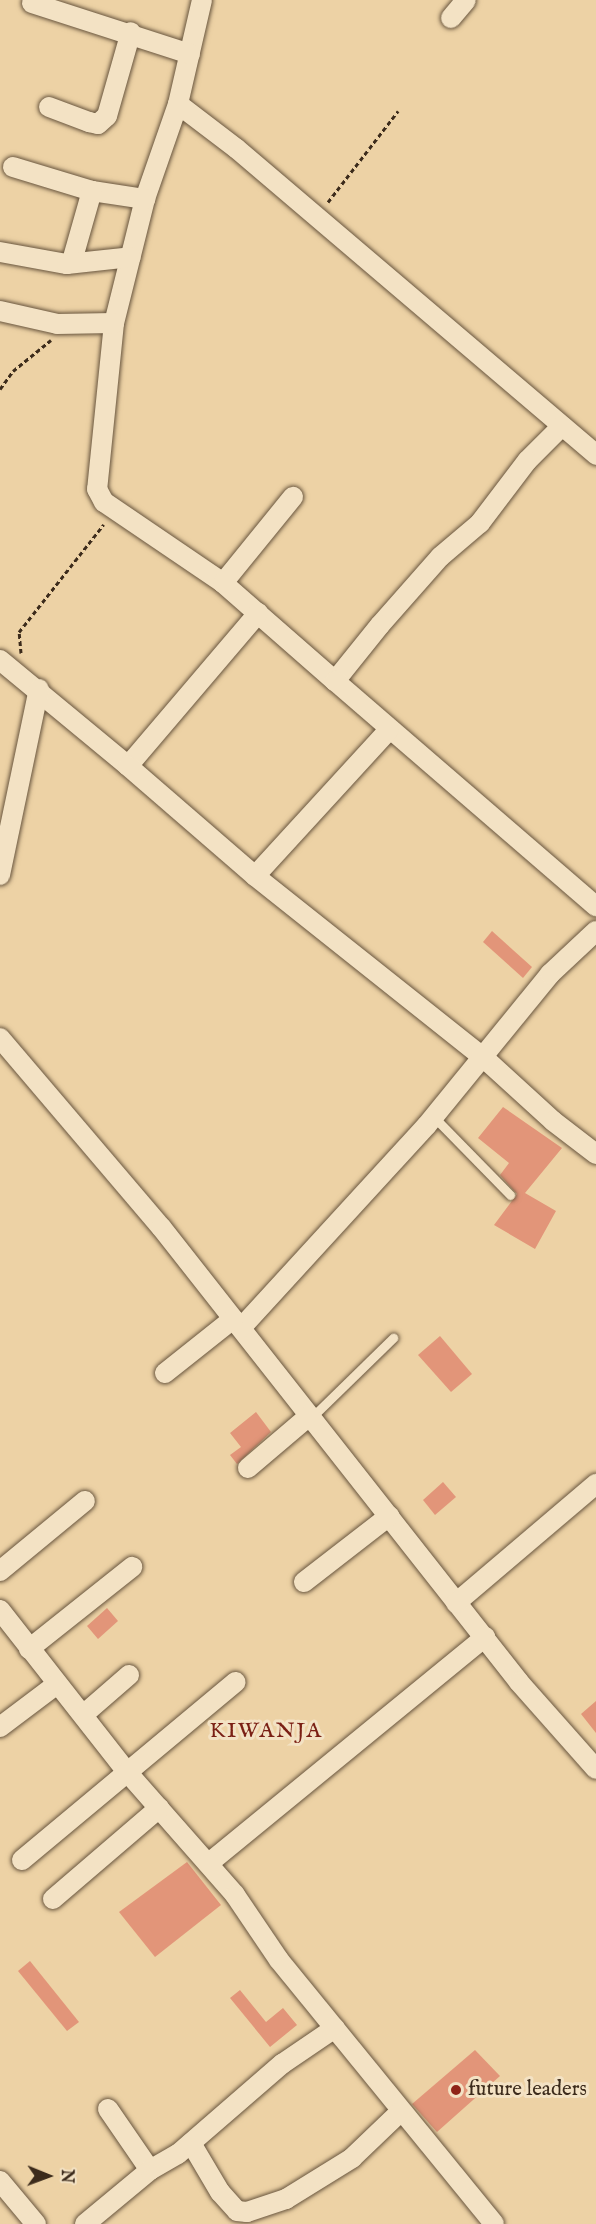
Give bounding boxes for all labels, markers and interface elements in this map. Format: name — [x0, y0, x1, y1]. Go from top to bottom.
district label: KIWANJA — [209, 1719, 323, 1745]
place label: future leaders — [468, 2077, 587, 2103]
marker: future leaders — [449, 2083, 463, 2097]
north arrow — [18, 2146, 78, 2206]
text: N — [56, 2169, 76, 2183]

